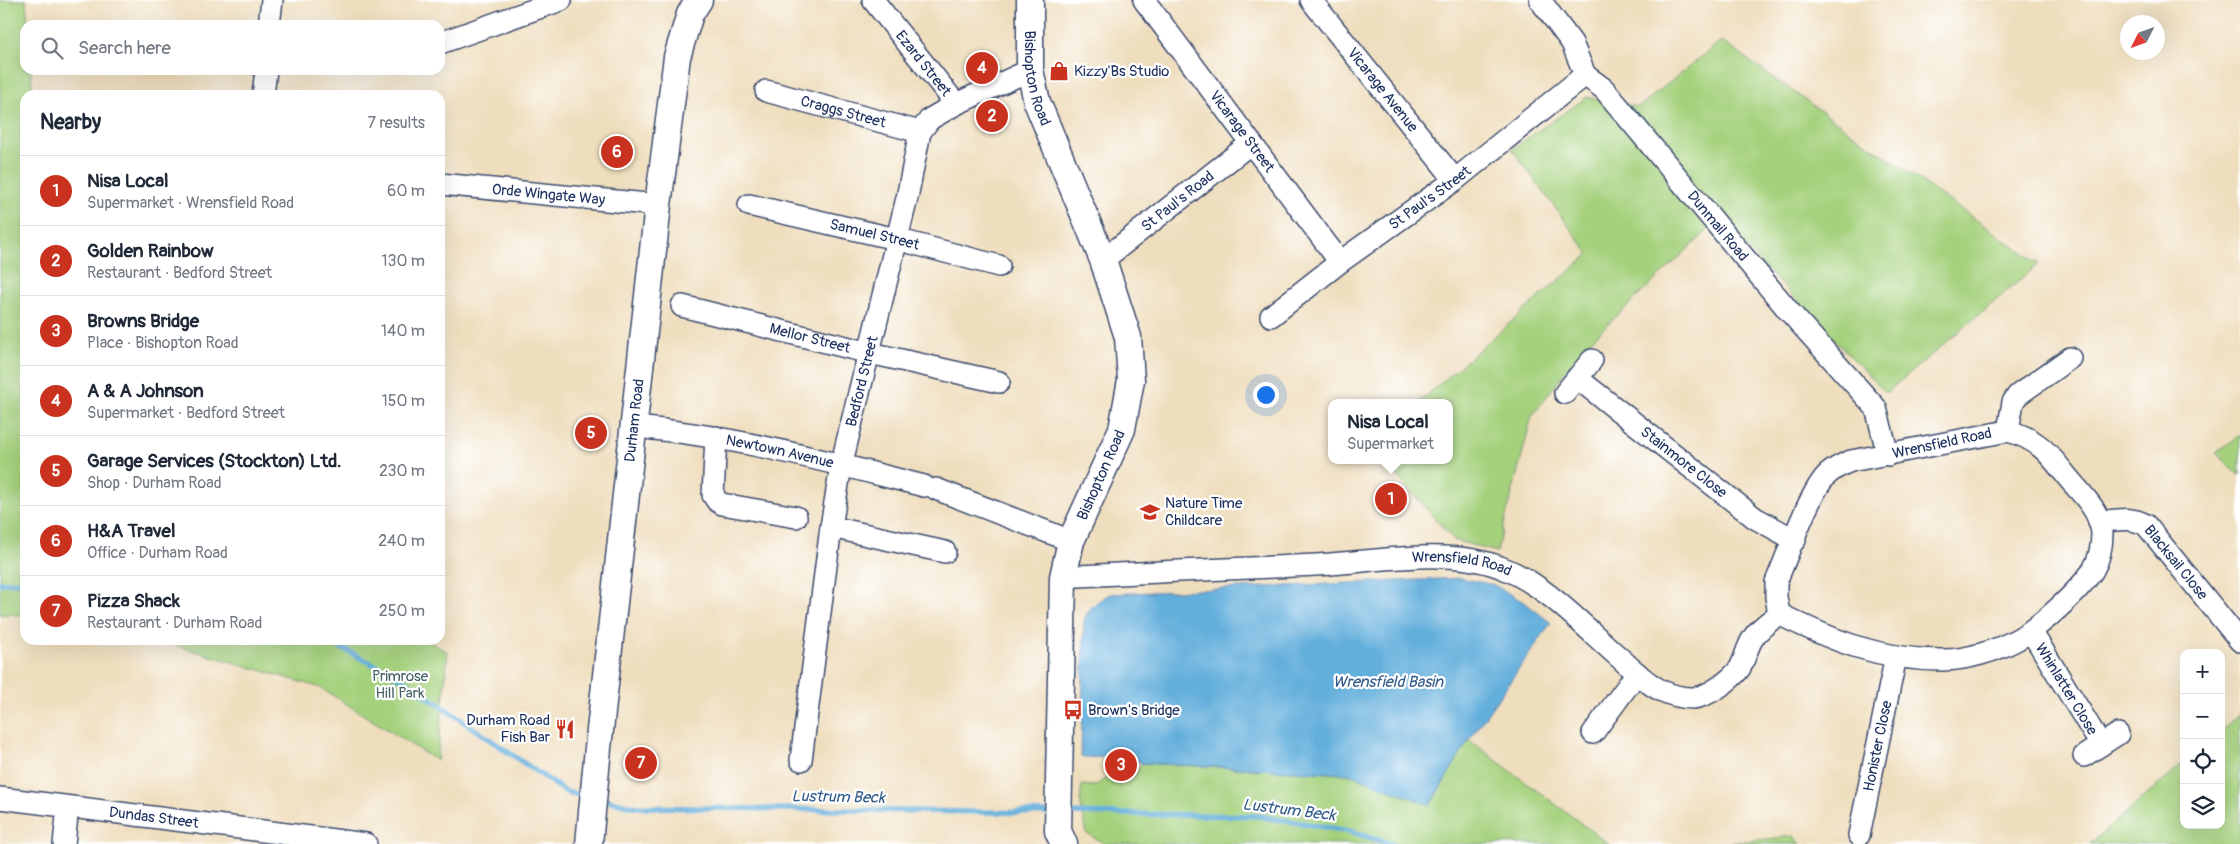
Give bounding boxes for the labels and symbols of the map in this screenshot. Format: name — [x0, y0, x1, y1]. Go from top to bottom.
north arrow — [2120, 15, 2165, 60]
street label: Ezard Street — [891, 27, 956, 101]
street label: Bishopton Road — [1020, 30, 1055, 129]
street label: Vicarage Avenue — [1343, 44, 1422, 137]
pin: 4 — [966, 49, 998, 87]
shop icon: Kizzy'Bs Studio — [1048, 60, 1070, 82]
place label: Kizzy'Bs Studio — [1074, 62, 1169, 81]
street label: Vicarage Street — [1205, 87, 1279, 177]
street label: Craggs Street — [799, 92, 889, 133]
pin: 2 — [976, 97, 1008, 135]
pin: 6 — [601, 133, 633, 171]
street label: St Paul's Street — [1385, 161, 1476, 234]
street label: St Paul's Road — [1138, 167, 1218, 236]
street label: Orde Wingate Way — [491, 180, 607, 210]
street label: Dunmail Road — [1683, 187, 1753, 265]
street label: Samuel Street — [828, 215, 922, 255]
street label: Mellor Street — [767, 319, 853, 358]
street label: Bedford Street — [842, 333, 883, 429]
street label: Durham Road — [621, 378, 649, 463]
your location — [1253, 382, 1279, 408]
pin: 5 — [575, 414, 607, 452]
street label: Stainmore Close — [1636, 423, 1731, 503]
street label: Wrensfield Road — [1891, 424, 1994, 463]
street label: Bishopton Road — [1073, 427, 1130, 523]
street label: Newtown Avenue — [724, 431, 836, 473]
pin: 1 — [1375, 480, 1407, 518]
place label: Nature Time Childcare — [1165, 494, 1243, 530]
school or university icon: Nature Time Childcare — [1139, 501, 1161, 523]
street label: Blacksail Close — [2140, 521, 2212, 604]
street label: Wrensfield Road — [1411, 548, 1515, 581]
street label: Whinlatter Close — [2031, 640, 2102, 739]
park label: Primrose Hill Park — [372, 667, 429, 703]
water label: Wrensfield Basin — [1333, 672, 1444, 692]
street label: Honister Close — [1859, 698, 1897, 793]
bus stop icon: Brown's Bridge — [1062, 699, 1084, 721]
place label: Brown's Bridge — [1088, 701, 1180, 720]
place label: Durham Road Fish Bar — [466, 711, 551, 747]
restaurant icon: Durham Road Fish Bar — [554, 718, 576, 740]
pin: 7 — [625, 744, 657, 782]
pin: 3 — [1105, 746, 1137, 784]
water label: Lustrum Beck — [791, 786, 886, 808]
water label: Lustrum Beck — [1241, 794, 1338, 826]
street label: Dundas Street — [108, 803, 201, 833]

